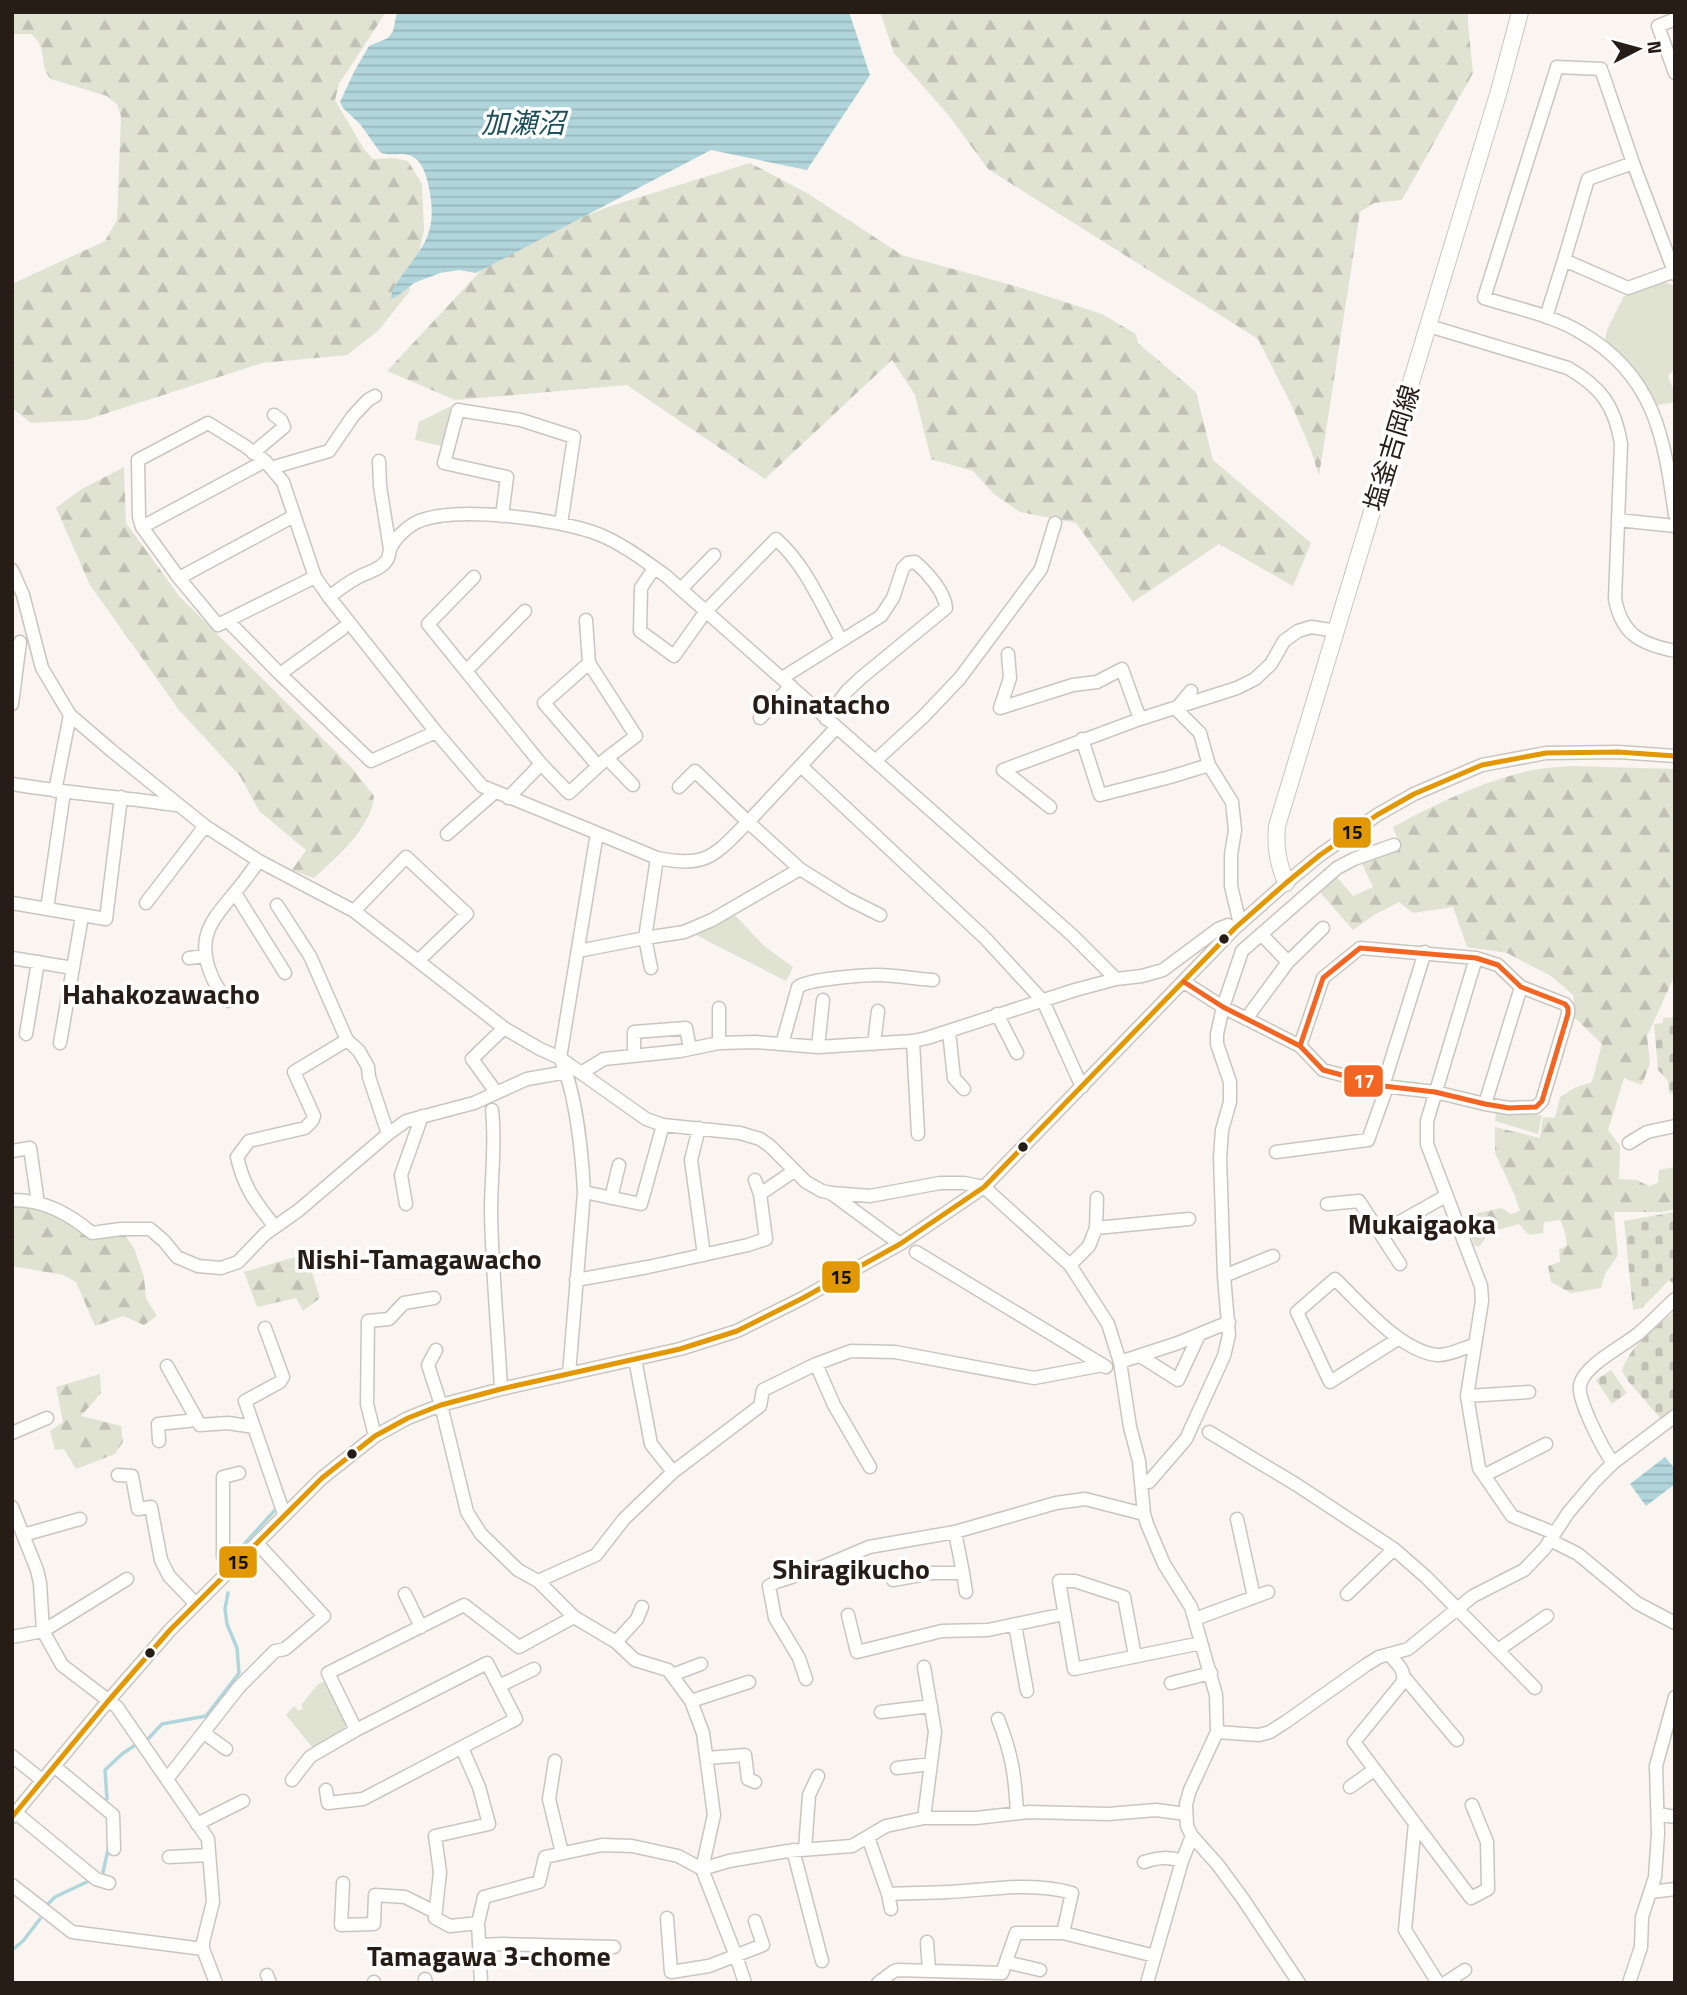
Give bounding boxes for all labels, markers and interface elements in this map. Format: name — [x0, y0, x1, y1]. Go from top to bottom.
north arrow — [1603, 14, 1673, 84]
text: N — [1640, 39, 1671, 55]
water label: 加瀬沼 — [481, 101, 569, 144]
street label: 塩釜吉岡線 — [1354, 380, 1429, 516]
district label: Ohinatacho — [752, 682, 890, 725]
line badge: 15 — [1332, 816, 1372, 849]
text: 15 — [1341, 817, 1363, 846]
unlabelled marker — [1217, 932, 1231, 946]
district label: Hahakozawacho — [62, 972, 260, 1015]
line badge: 17 — [1343, 1064, 1384, 1098]
text: 17 — [1353, 1066, 1375, 1095]
unlabelled marker — [1016, 1140, 1030, 1154]
district label: Mukaigaoka — [1348, 1202, 1496, 1245]
district label: Nishi-Tamagawacho — [296, 1237, 542, 1280]
line badge: 15 — [821, 1260, 861, 1294]
text: 15 — [830, 1262, 852, 1291]
unlabelled marker — [345, 1447, 359, 1461]
line badge: 15 — [218, 1545, 258, 1579]
text: 15 — [227, 1547, 249, 1576]
district label: Shiragikucho — [772, 1547, 930, 1590]
unlabelled marker — [143, 1646, 157, 1660]
district label: Tamagawa 3-chome — [367, 1934, 611, 1977]

